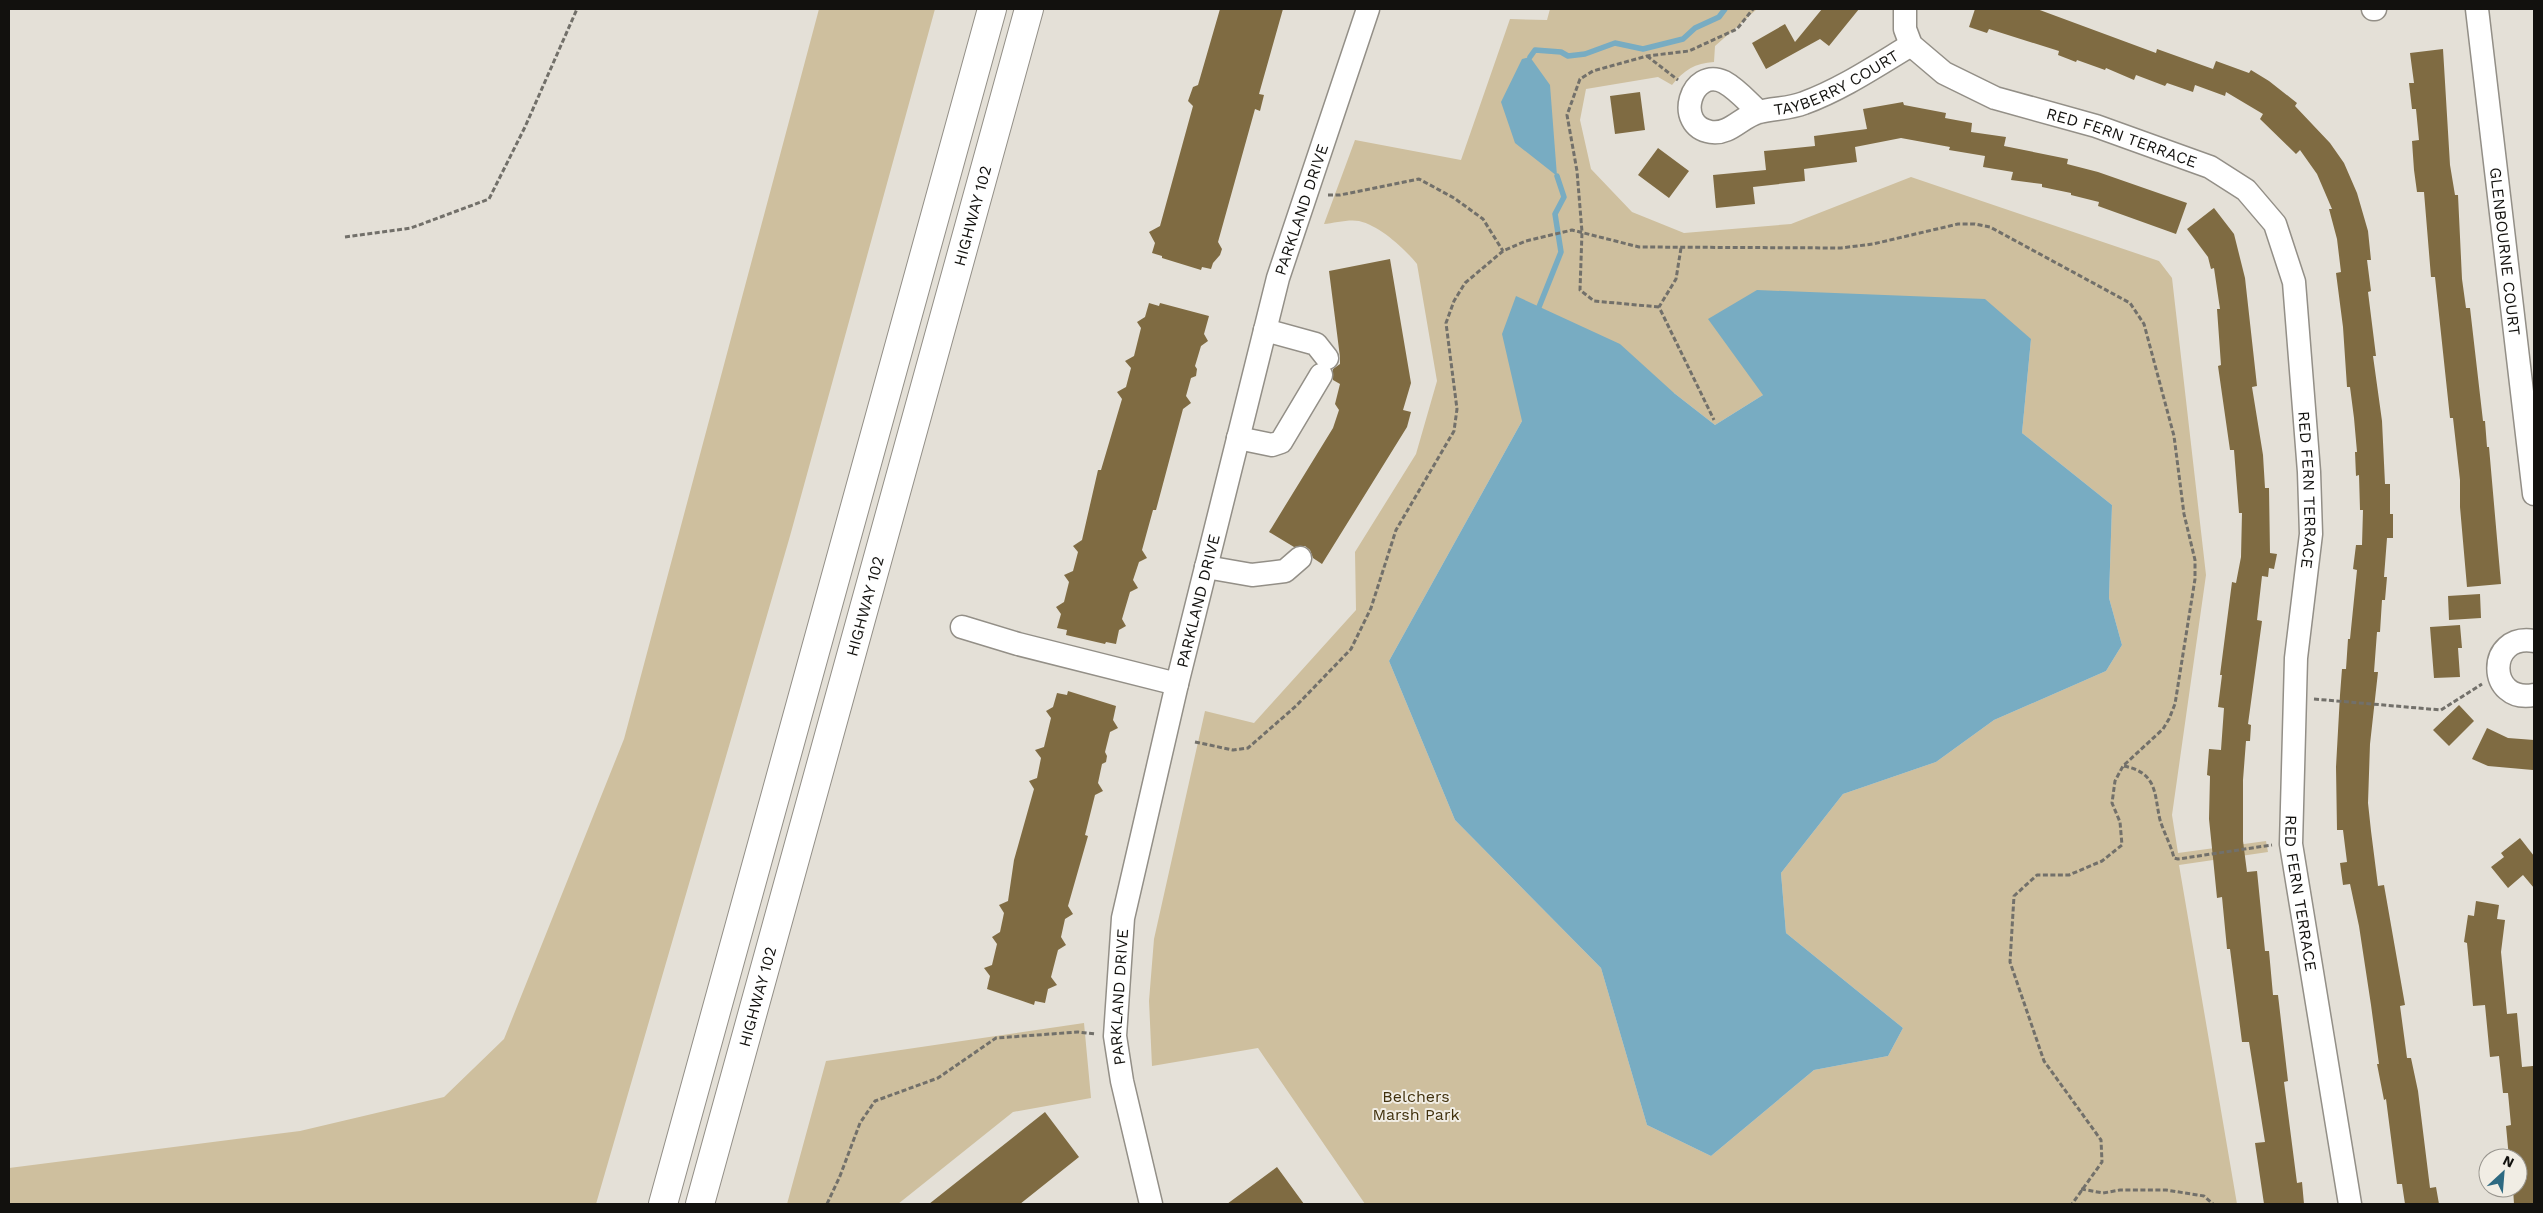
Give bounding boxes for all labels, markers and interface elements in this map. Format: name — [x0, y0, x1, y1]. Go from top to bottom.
street label: TAYBERRY COURT — [1773, 45, 1902, 119]
street label: RED FERN TERRACE — [2044, 103, 2200, 171]
street label: PARKLAND DRIVE — [1270, 141, 1332, 277]
street label: HIGHWAY 102 — [949, 163, 995, 268]
street label: GLENBOURNE COURT — [2486, 166, 2525, 337]
street label: RED FERN TERRACE — [2295, 410, 2321, 570]
street label: PARKLAND DRIVE — [1172, 532, 1223, 670]
street label: HIGHWAY 102 — [842, 554, 887, 659]
street label: RED FERN TERRACE — [2281, 815, 2321, 973]
street label: PARKLAND DRIVE — [1106, 928, 1132, 1067]
street label: HIGHWAY 102 — [734, 944, 780, 1049]
park label: Belchers Marsh Park — [1372, 1087, 1460, 1124]
north arrow — [2478, 1148, 2528, 1198]
text: N — [2501, 1152, 2517, 1171]

